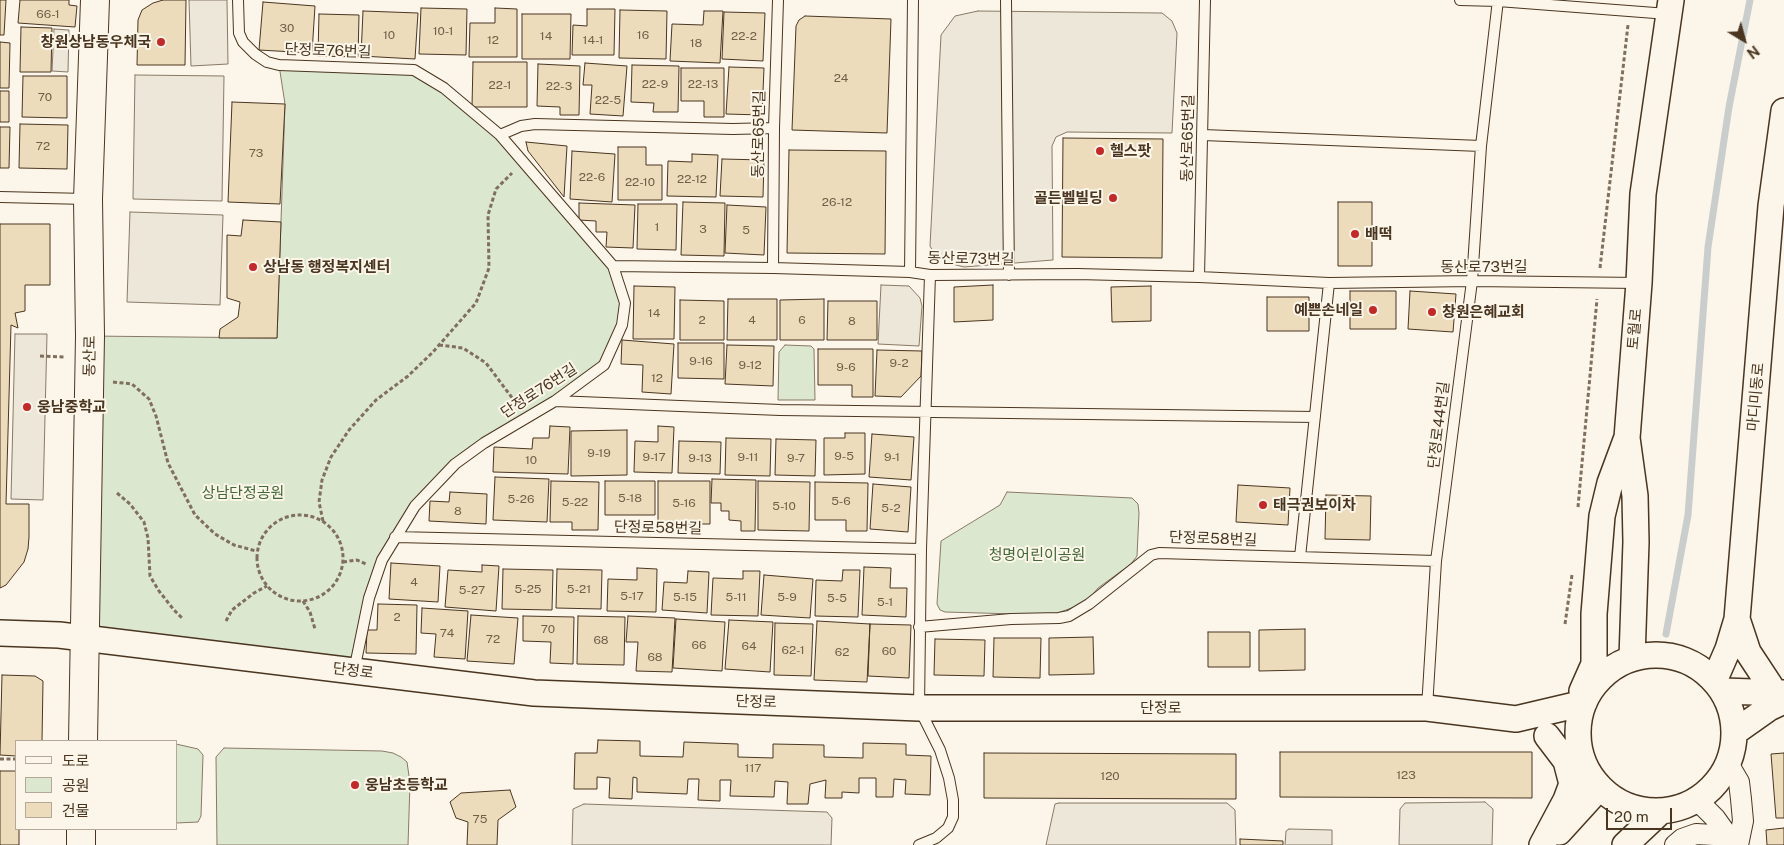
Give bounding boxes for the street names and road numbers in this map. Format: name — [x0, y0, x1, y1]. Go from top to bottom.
street label: 단정로76번길 — [284, 40, 372, 62]
street label: 동산로65번길 — [749, 90, 769, 178]
street label: 동산로65번길 — [1178, 94, 1198, 182]
street label: 동산로73번길 — [927, 249, 1015, 269]
street label: 동산로73번길 — [1440, 258, 1528, 276]
street label: 토월로 — [1624, 308, 1646, 350]
street label: 동산로 — [81, 335, 99, 377]
street label: 단정로76번길 — [498, 360, 580, 422]
street label: 마디미동로 — [1744, 362, 1768, 432]
street label: 단정로44번길 — [1425, 380, 1453, 470]
street label: 단정로58번길 — [614, 518, 702, 538]
street label: 단정로58번길 — [1169, 528, 1257, 550]
street label: 단정로 — [331, 660, 375, 682]
street label: 단정로 — [735, 692, 777, 712]
street label: 단정로 — [1140, 699, 1182, 717]

